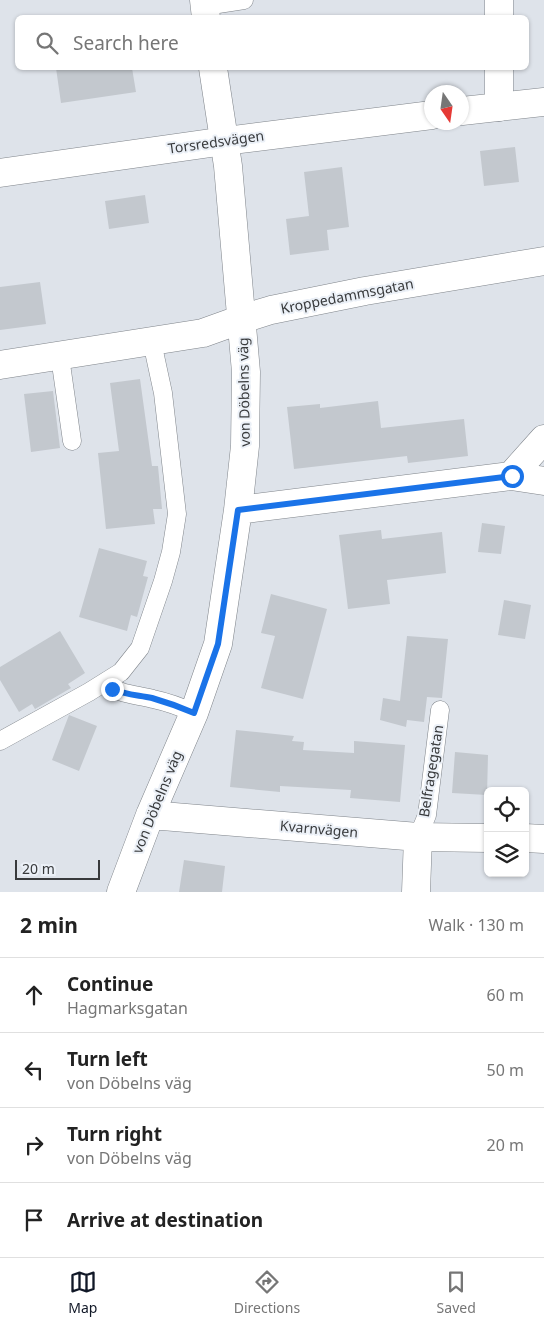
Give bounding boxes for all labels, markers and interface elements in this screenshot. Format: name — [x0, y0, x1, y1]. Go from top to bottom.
search box — [15, 15, 529, 70]
icon: search — [33, 29, 61, 57]
text: Search here — [73, 30, 179, 56]
north arrow — [424, 85, 469, 130]
street label: Torsredsvägen — [167, 125, 265, 158]
street label: Kroppedammsgatan — [279, 273, 415, 318]
street label: von Döbelns väg — [233, 337, 254, 447]
route start — [501, 465, 524, 488]
route end — [101, 678, 124, 701]
street label: Belfragegatan — [414, 723, 447, 818]
street label: von Döbelns väg — [127, 748, 186, 856]
map controls — [484, 787, 529, 877]
button: locate — [484, 787, 529, 832]
street label: Kvarnvägen — [279, 816, 359, 841]
button: layers — [484, 832, 529, 877]
scale bar — [15, 857, 100, 880]
text: 20 m — [22, 859, 55, 878]
text: 2 min — [20, 911, 78, 939]
text: Walk · 130 m — [429, 914, 524, 936]
text: Continue — [67, 971, 153, 997]
icon: ahead — [20, 981, 48, 1009]
text: 60 m — [487, 984, 524, 1006]
text: Hagmarksgatan — [67, 997, 188, 1019]
text: Turn left — [67, 1046, 148, 1072]
icon: left — [20, 1056, 48, 1084]
text: 50 m — [487, 1059, 524, 1081]
text: von Döbelns väg — [67, 1072, 192, 1094]
text: Turn right — [67, 1121, 162, 1147]
icon: right — [20, 1131, 48, 1159]
text: 20 m — [487, 1134, 524, 1156]
text: von Döbelns väg — [67, 1147, 192, 1169]
icon: arrive — [20, 1206, 48, 1234]
text: Arrive at destination — [67, 1207, 263, 1233]
tab: Map — [68, 1268, 97, 1317]
tab: Directions — [234, 1268, 300, 1317]
tab: Saved — [437, 1268, 476, 1317]

